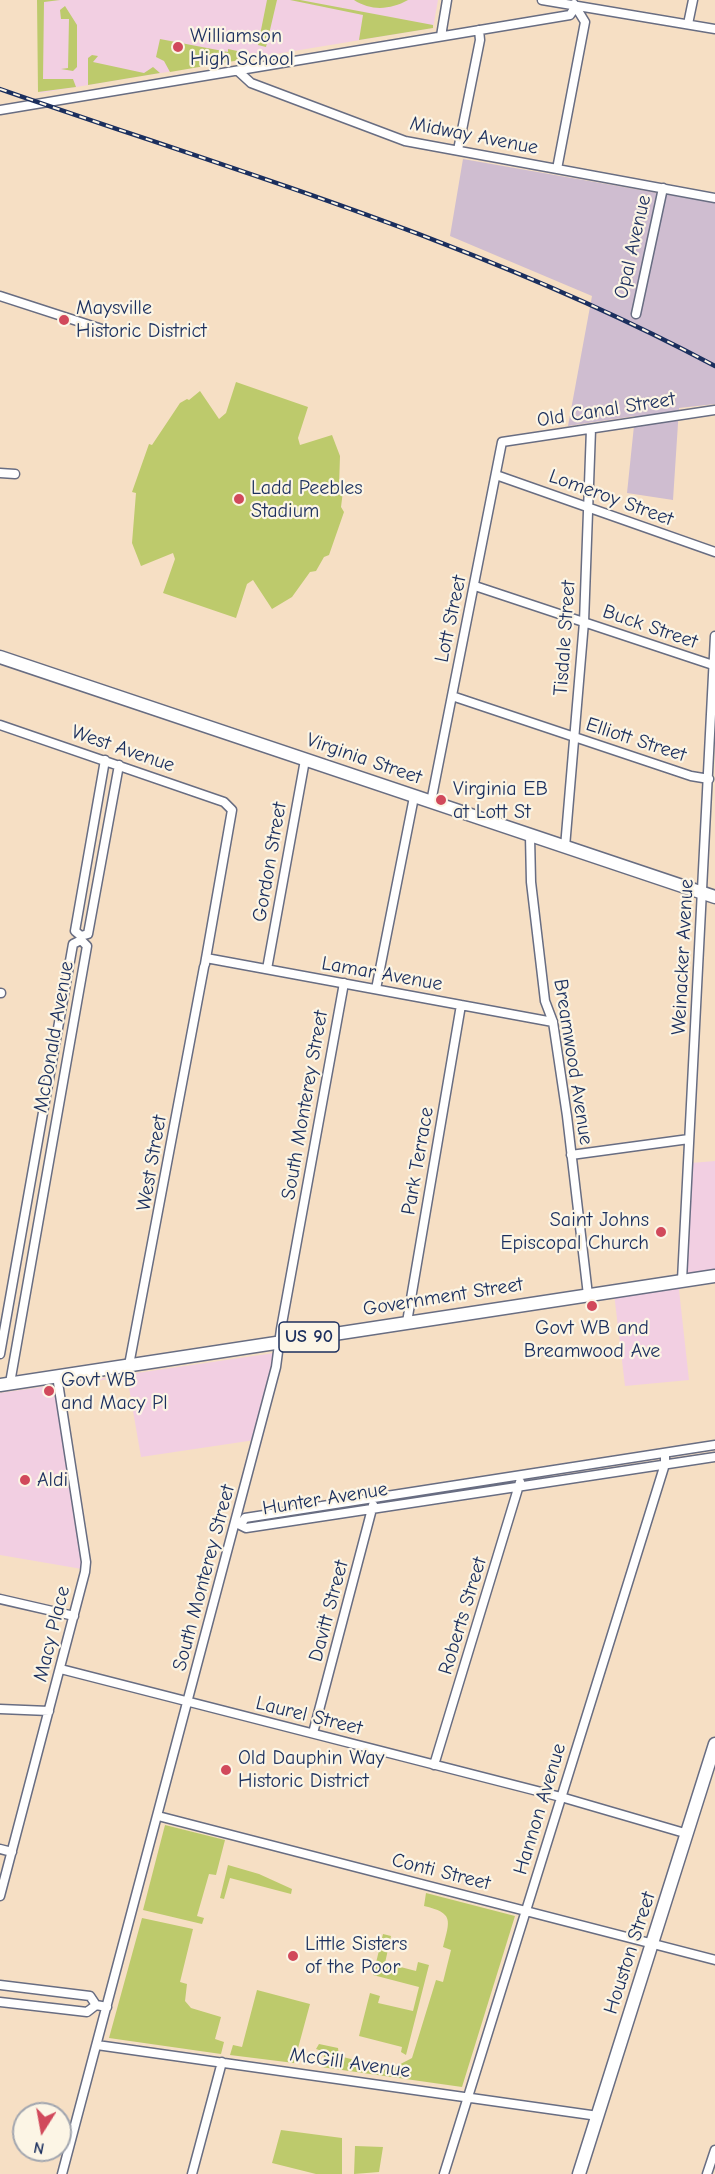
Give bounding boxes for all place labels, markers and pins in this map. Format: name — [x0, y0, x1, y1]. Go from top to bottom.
place label: Williamson High School — [190, 24, 294, 71]
marker: Williamson High School — [171, 40, 185, 54]
place label: Maysville Historic District — [76, 296, 207, 343]
marker: Maysville Historic District — [57, 313, 71, 327]
place label: Ladd Peebles Stadium — [251, 476, 363, 523]
marker: Ladd Peebles Stadium — [232, 492, 246, 506]
place label: Virginia EB at Lott St — [453, 777, 548, 824]
marker: Virginia EB at Lott St — [434, 793, 448, 807]
place label: Saint Johns Episcopal Church — [500, 1208, 649, 1255]
marker: Saint Johns Episcopal Church — [654, 1225, 668, 1239]
marker: Govt WB and Breamwood Ave — [585, 1299, 599, 1313]
place label: Govt WB and Breamwood Ave — [524, 1316, 660, 1363]
place label: Govt WB and Macy Pl — [61, 1368, 168, 1415]
marker: Govt WB and Macy Pl — [42, 1384, 56, 1398]
place label: Aldi — [37, 1468, 68, 1492]
marker: Aldi — [18, 1473, 32, 1487]
place label: Old Dauphin Way Historic District — [238, 1746, 384, 1793]
marker: Old Dauphin Way Historic District — [219, 1763, 233, 1777]
place label: Little Sisters of the Poor — [305, 1932, 407, 1979]
marker: Little Sisters of the Poor — [286, 1949, 300, 1963]

